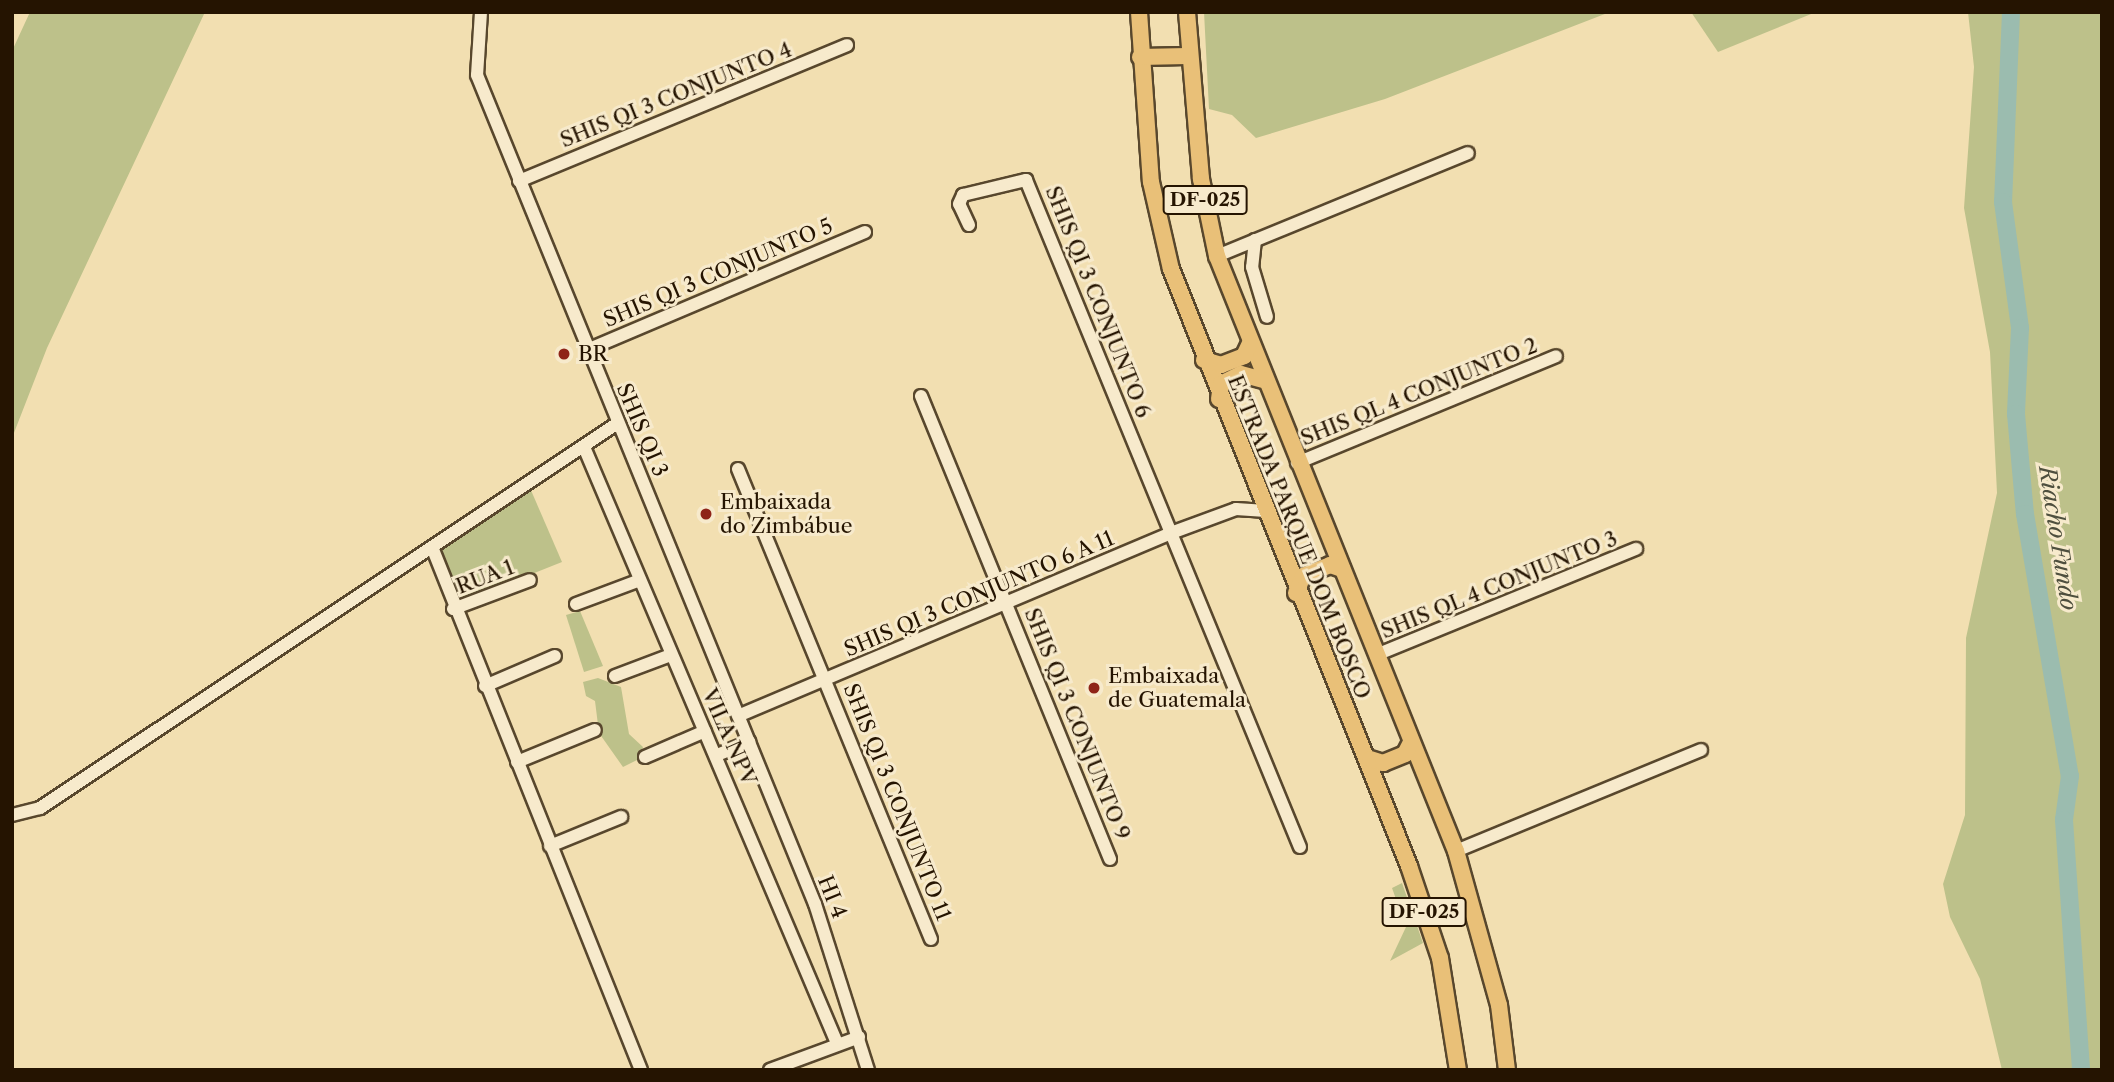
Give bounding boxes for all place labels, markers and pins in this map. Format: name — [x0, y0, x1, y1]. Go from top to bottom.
place label: BR — [578, 341, 608, 367]
marker: BR — [556, 346, 572, 362]
place label: Embaixada do Zimbábue — [720, 489, 853, 539]
marker: Embaixada do Zimbábue — [698, 506, 714, 522]
place label: Embaixada de Guatemala — [1108, 663, 1246, 713]
marker: Embaixada de Guatemala — [1086, 680, 1102, 696]

